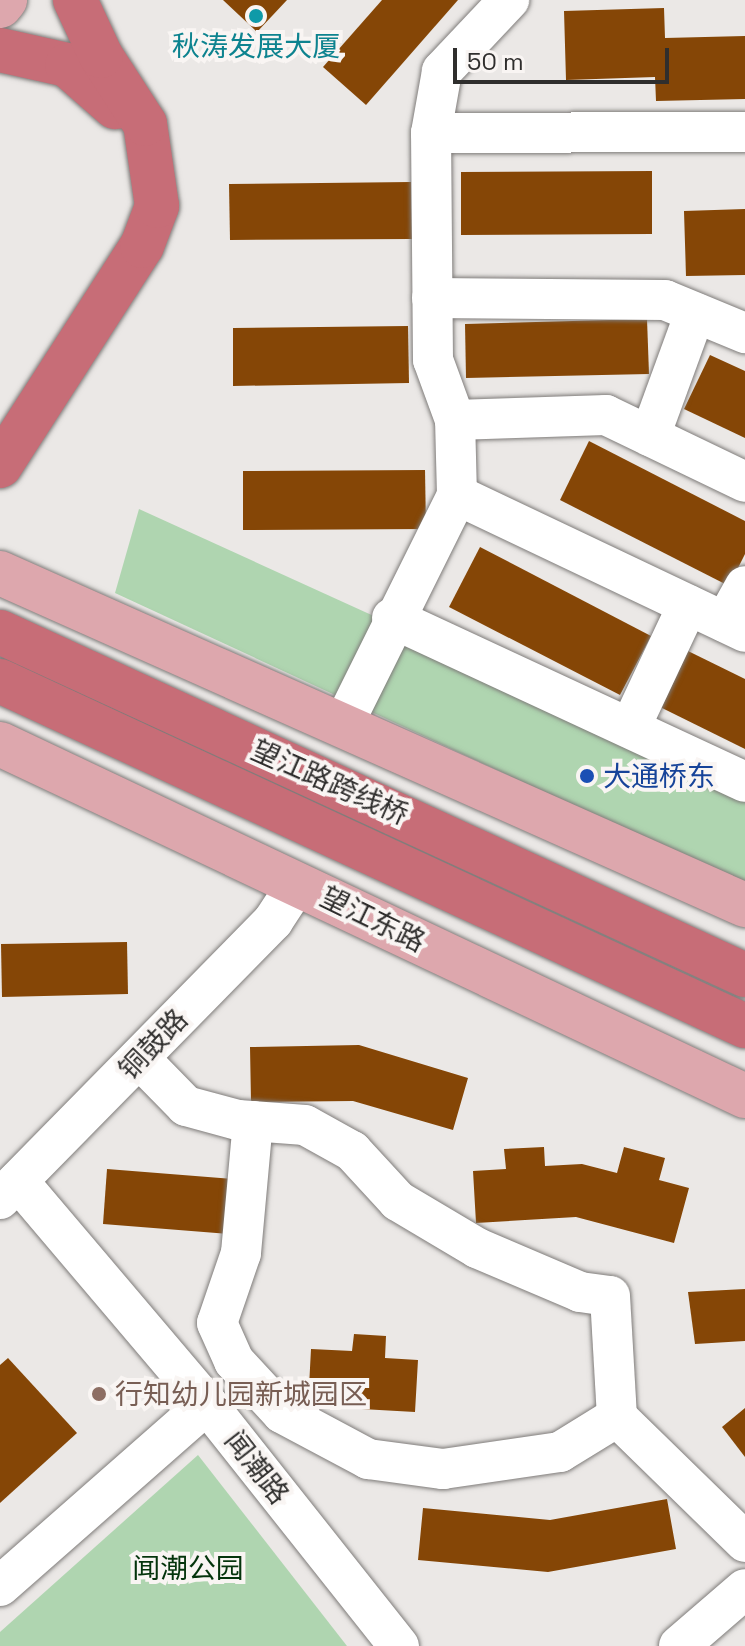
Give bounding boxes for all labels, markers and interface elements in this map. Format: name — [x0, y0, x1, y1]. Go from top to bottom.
marker: 秋涛发展大厦 — [247, 7, 265, 25]
place label: 秋涛发展大厦 — [172, 29, 340, 63]
scale bar — [457, 32, 673, 82]
text: 50 m — [467, 46, 524, 77]
street label: 望江路跨线桥 — [246, 732, 414, 832]
place label: 大通桥东 — [603, 759, 715, 793]
marker: 大通桥东 — [578, 767, 596, 785]
street label: 望江东路 — [315, 879, 431, 959]
street label: 铜鼓路 — [112, 1002, 194, 1086]
place label: 行知幼儿园新城园区 — [115, 1377, 367, 1411]
marker: 行知幼儿园新城园区 — [90, 1385, 108, 1403]
street label: 闻潮路 — [218, 1424, 296, 1510]
park label: 闻潮公园 — [132, 1551, 244, 1585]

